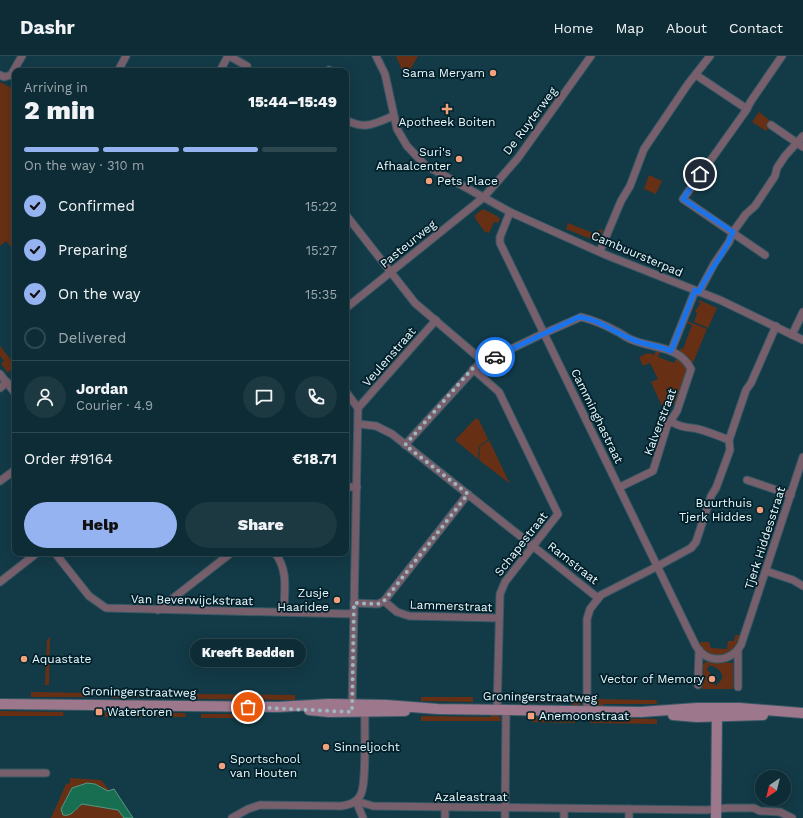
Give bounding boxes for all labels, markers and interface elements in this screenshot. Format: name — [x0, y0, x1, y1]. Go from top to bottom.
text: Dashr — [20, 16, 75, 39]
text: Home — [553, 20, 593, 36]
text: Map — [615, 20, 644, 36]
text: About — [666, 20, 707, 36]
text: Contact — [729, 20, 783, 36]
place label: Sama Meryam — [402, 66, 485, 80]
marker: Sama Meryam — [488, 68, 498, 78]
text: Arriving in — [24, 80, 88, 95]
street label: De Ruyterweg — [500, 84, 560, 158]
text: 15:44–15:49 — [248, 93, 337, 111]
text: 2 min — [24, 95, 95, 125]
marker: Apotheek Boiten — [442, 104, 452, 114]
place label: Apotheek Boiten — [398, 115, 496, 129]
place label: Suri's Afhaalcenter — [376, 145, 451, 173]
marker: Suri's Afhaalcenter — [454, 154, 464, 164]
pin — [683, 157, 717, 191]
text: On the way · 310 m — [24, 158, 144, 173]
icon: home — [689, 163, 711, 185]
place label: Pets Place — [437, 174, 498, 188]
marker: Pets Place — [424, 176, 434, 186]
icon: check — [24, 195, 46, 217]
text: Confirmed — [58, 197, 135, 215]
text: 15:22 — [305, 199, 337, 214]
street label: Pasteurweg — [377, 217, 439, 271]
street label: Cambuursterpad — [589, 228, 685, 280]
icon: check — [24, 239, 46, 261]
text: Preparing — [58, 241, 127, 259]
text: 15:27 — [306, 243, 337, 258]
icon: check — [24, 283, 46, 305]
text: On the way — [58, 285, 140, 303]
text: 15:35 — [305, 287, 337, 302]
street label: Veulenstraat — [359, 324, 419, 390]
text: Delivered — [58, 329, 126, 347]
courier — [475, 337, 515, 377]
icon: car — [484, 346, 506, 368]
street label: Camminghastraat — [568, 366, 626, 466]
button: person — [24, 376, 66, 418]
button: chat — [243, 376, 285, 418]
button: phone — [295, 376, 337, 418]
text: Jordan — [76, 380, 128, 398]
street label: Kalverstraat — [641, 387, 679, 457]
text: Courier · 4.9 — [76, 398, 153, 413]
text: Order #9164 — [24, 450, 113, 468]
text: €18.71 — [292, 450, 337, 468]
street label: Tjerk Hiddesstraat — [742, 485, 788, 591]
place label: Buurthuis Tjerk Hiddes — [679, 496, 752, 524]
button: Help — [24, 502, 177, 548]
button: Share — [185, 502, 337, 548]
marker: Buurthuis Tjerk Hiddes — [755, 505, 765, 515]
street label: Schapestraat — [492, 509, 550, 579]
street label: Ramstraat — [545, 539, 601, 587]
place label: Zusje Haaridee — [277, 586, 329, 614]
street label: Van Beverwijckstraat — [131, 592, 253, 608]
marker: Zusje Haaridee — [332, 595, 342, 605]
street label: Lammerstraat — [409, 598, 493, 614]
callout: Kreeft Bedden — [190, 639, 306, 667]
text: Kreeft Bedden — [202, 645, 294, 660]
place label: Aquastate — [32, 652, 91, 666]
marker: Aquastate — [19, 654, 29, 664]
place label: Vector of Memory — [600, 672, 705, 686]
marker: Vector of Memory — [707, 674, 717, 684]
street label: Groningerstraatweg — [82, 684, 197, 700]
street label: Groningerstraatweg — [483, 689, 598, 705]
pin — [231, 690, 265, 724]
icon: bag — [237, 696, 259, 718]
place label: Watertoren — [107, 705, 172, 719]
marker: Watertoren — [94, 707, 104, 717]
place label: Anemoonstraat — [539, 709, 629, 723]
marker: Anemoonstraat — [526, 711, 536, 721]
place label: Sinneljocht — [334, 740, 400, 754]
marker: Sinneljocht — [321, 742, 331, 752]
place label: Sportschool van Houten — [230, 752, 301, 780]
marker: Sportschool van Houten — [217, 761, 227, 771]
north arrow — [755, 770, 791, 806]
map controls — [755, 770, 791, 806]
street label: Azaleastraat — [435, 790, 507, 804]

